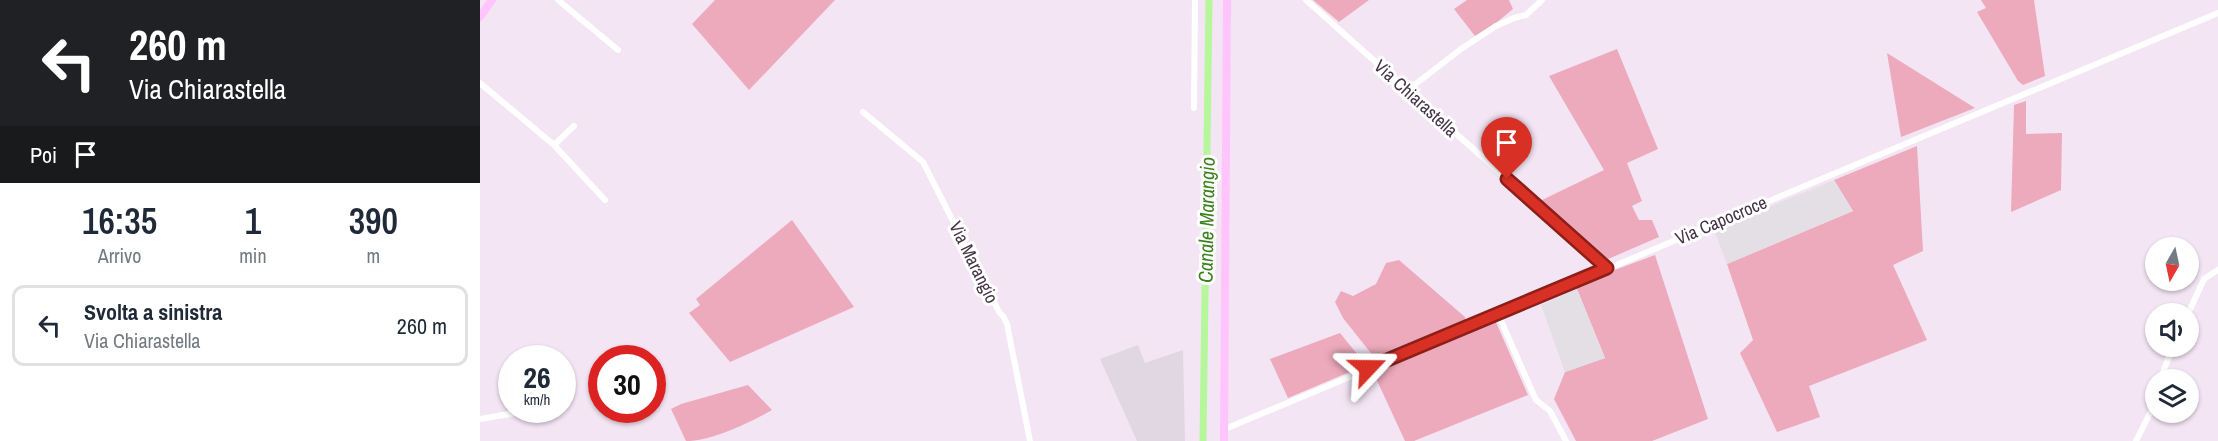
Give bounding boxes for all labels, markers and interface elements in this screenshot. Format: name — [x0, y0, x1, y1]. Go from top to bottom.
text: 260 m — [129, 17, 227, 73]
icon: left — [30, 24, 108, 102]
street label: Via Chiarastella — [1369, 54, 1463, 142]
text: Via Chiarastella — [129, 71, 286, 107]
pin — [1481, 117, 1532, 179]
icon: arrive — [1490, 126, 1523, 159]
icon: arrive — [69, 138, 102, 171]
text: Poi — [30, 140, 57, 170]
water label: Canale Marangio — [1191, 157, 1221, 283]
street label: Via Capocroce — [1671, 189, 1771, 251]
text: 16:35 — [82, 197, 157, 245]
text: 1 — [245, 197, 261, 245]
text: 390 — [349, 197, 398, 245]
street label: Via Marangio — [943, 217, 1005, 307]
north arrow — [2145, 237, 2199, 291]
map controls — [2145, 237, 2199, 423]
text: Arrivo — [98, 242, 141, 269]
text: min — [239, 242, 267, 269]
text: m — [366, 242, 380, 269]
text: Svolta a sinistra — [84, 297, 222, 327]
button: sound — [2145, 303, 2199, 357]
icon: left — [33, 309, 66, 342]
text: 260 m — [397, 311, 447, 341]
text: Via Chiarastella — [84, 327, 200, 354]
position arrow — [1336, 336, 1400, 400]
speed limit sign: 30 — [588, 345, 666, 423]
text: 26 — [523, 357, 551, 397]
button: layers — [2145, 369, 2199, 423]
text: km/h — [524, 389, 550, 410]

